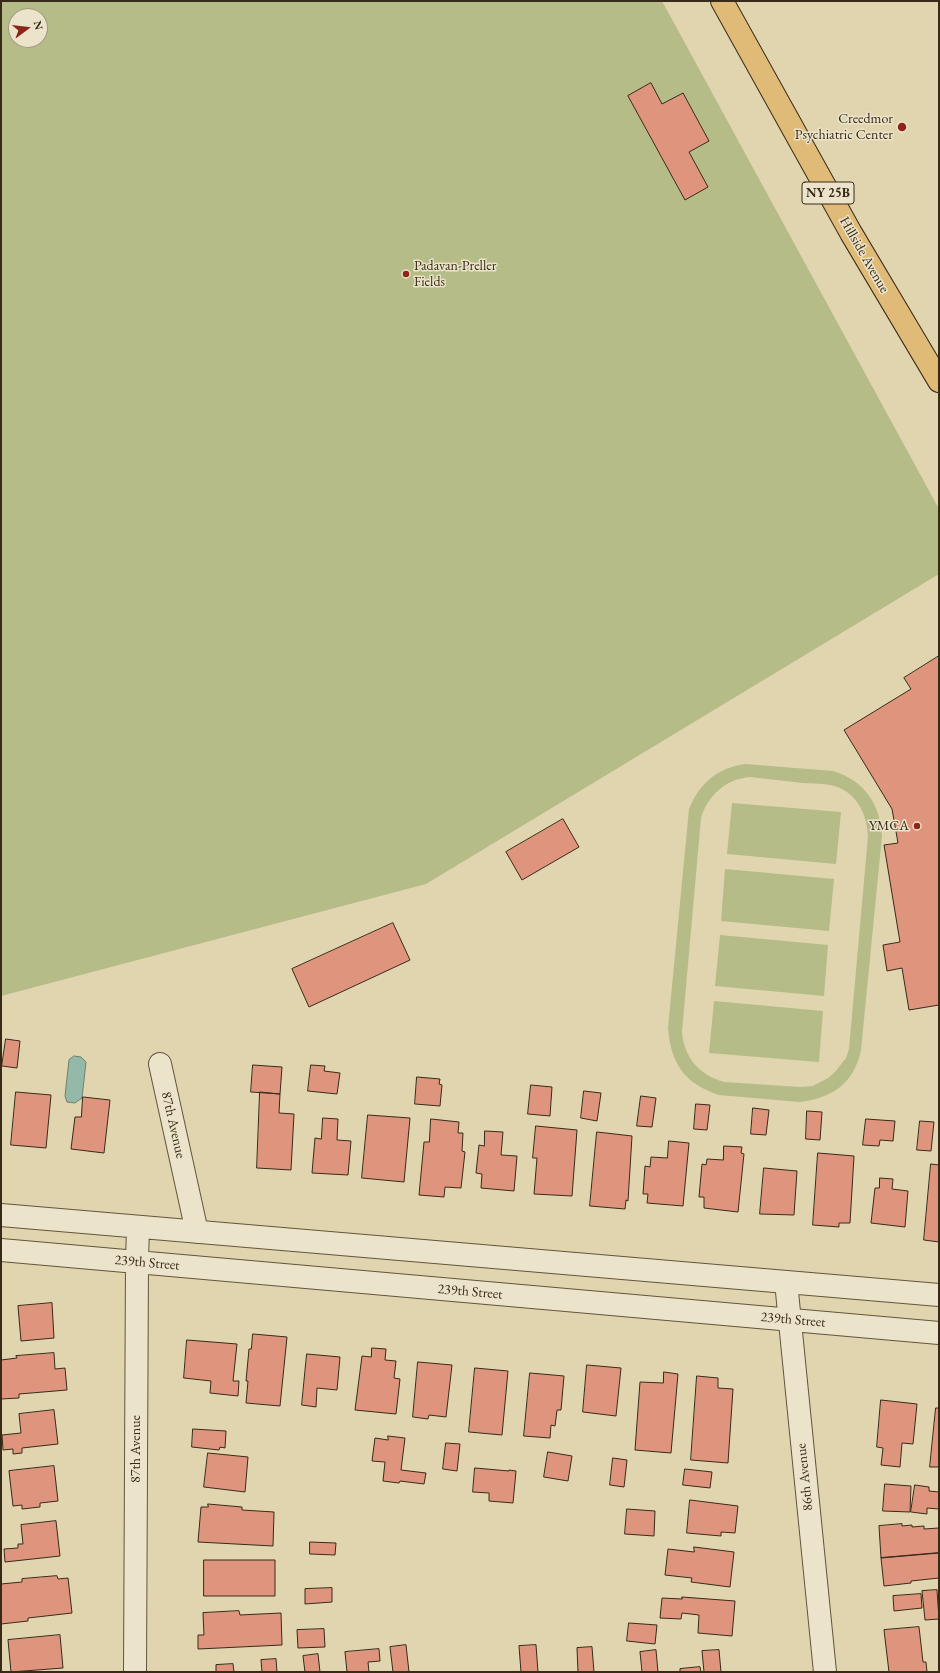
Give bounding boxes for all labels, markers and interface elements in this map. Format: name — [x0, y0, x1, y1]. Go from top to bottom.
north arrow — [8, 8, 48, 48]
text: N — [31, 19, 47, 31]
place label: Creedmor Psychiatric Center — [795, 111, 893, 144]
marker: Creedmor Psychiatric Center — [896, 121, 908, 133]
road number: NY 25B — [802, 182, 854, 204]
street label: Hillside Avenue — [835, 214, 893, 296]
place label: Padavan-Preller Fields — [414, 258, 496, 290]
marker: Padavan-Preller Fields — [401, 269, 411, 279]
place label: YMCA — [869, 818, 909, 834]
marker: YMCA — [912, 821, 922, 831]
street label: 87th Avenue — [157, 1090, 189, 1160]
street label: 239th Street — [114, 1252, 180, 1274]
street label: 239th Street — [437, 1281, 503, 1303]
street label: 239th Street — [760, 1309, 826, 1331]
street label: 87th Avenue — [128, 1415, 144, 1483]
street label: 86th Avenue — [793, 1442, 817, 1512]

